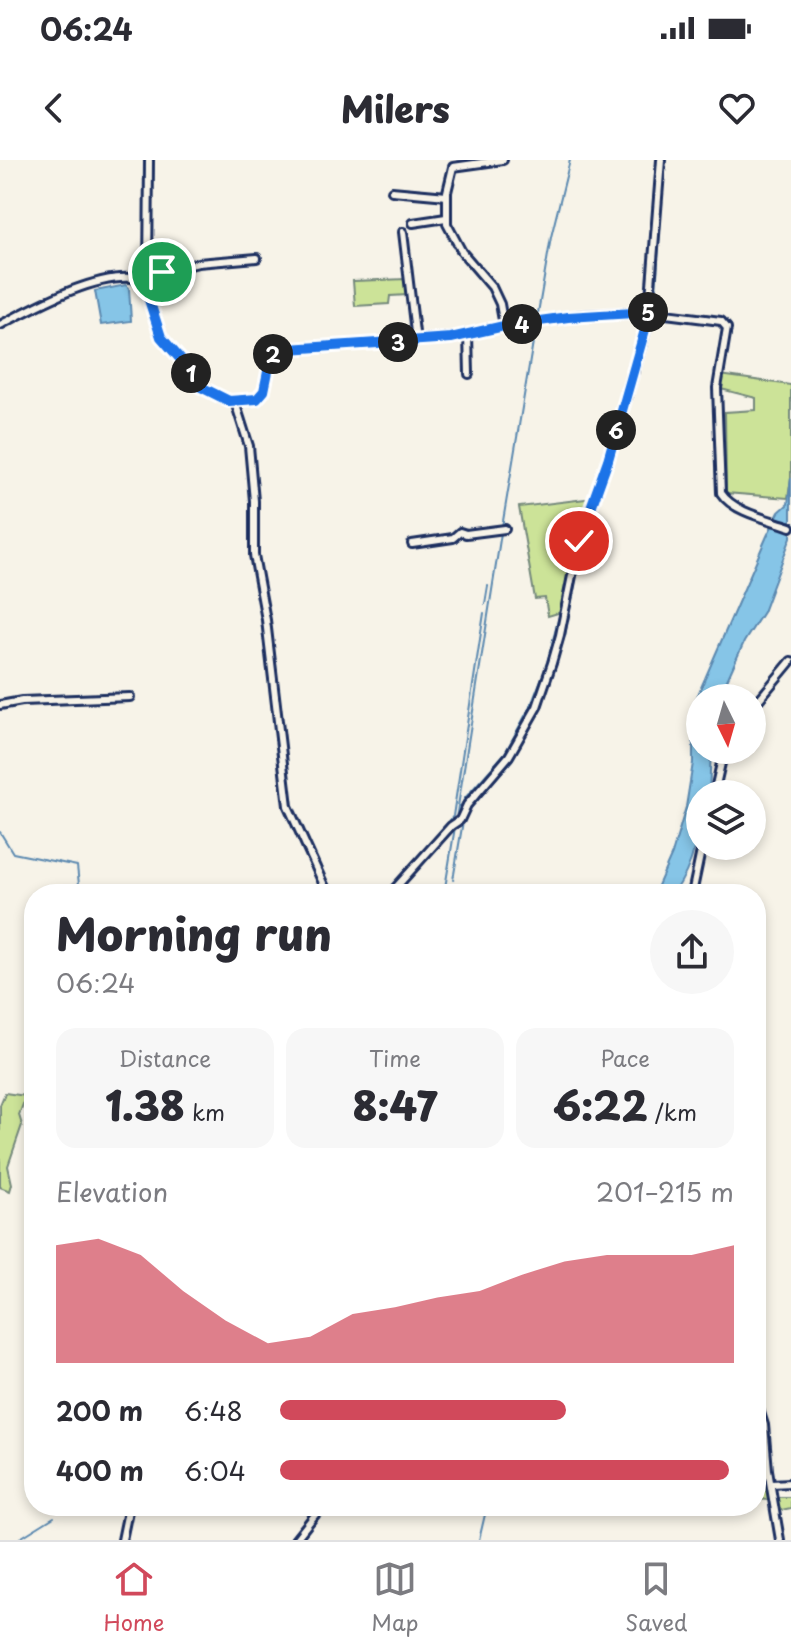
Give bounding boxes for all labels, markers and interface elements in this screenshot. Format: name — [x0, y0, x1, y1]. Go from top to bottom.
text: 06:24 — [40, 6, 133, 51]
text: Milers — [341, 81, 450, 135]
icon: back — [32, 86, 76, 130]
icon: heart — [715, 86, 759, 130]
pin — [128, 238, 196, 306]
icon: arrive — [140, 250, 184, 294]
pin: 5 — [628, 292, 668, 332]
text: 5 — [641, 295, 655, 328]
pin: 4 — [502, 304, 542, 344]
text: 4 — [515, 307, 529, 340]
pin: 3 — [378, 322, 418, 362]
text: 3 — [391, 325, 405, 358]
pin: 2 — [253, 334, 293, 374]
text: 2 — [265, 337, 281, 370]
pin: 1 — [171, 353, 211, 393]
text: 1 — [186, 356, 196, 389]
pin: 6 — [596, 410, 636, 450]
text: 6 — [608, 413, 624, 446]
pin — [545, 507, 613, 575]
icon: check — [557, 519, 601, 563]
north arrow — [686, 684, 766, 764]
map controls — [686, 684, 766, 860]
button: layers — [686, 780, 766, 860]
text: Morning run — [56, 900, 332, 966]
button: share — [650, 910, 734, 994]
text: 06:24 — [56, 963, 136, 1002]
text: Distance — [119, 1041, 211, 1074]
text: Time — [369, 1041, 421, 1074]
text: Pace — [600, 1041, 650, 1074]
text: 1.38 — [105, 1074, 185, 1135]
text: 8:47 — [353, 1074, 437, 1135]
text: 6:22 — [553, 1074, 648, 1135]
text: km — [185, 1095, 225, 1128]
text: /km — [648, 1095, 697, 1128]
text: Elevation — [56, 1172, 168, 1211]
text: 201–215 m — [596, 1172, 734, 1211]
text: 200 m — [56, 1391, 143, 1430]
text: 6:48 — [184, 1391, 243, 1430]
text: 400 m — [56, 1451, 144, 1490]
text: 6:04 — [184, 1451, 246, 1490]
tab: Home — [103, 1557, 165, 1638]
tab: Map — [371, 1557, 418, 1638]
tab: Saved — [625, 1557, 688, 1638]

